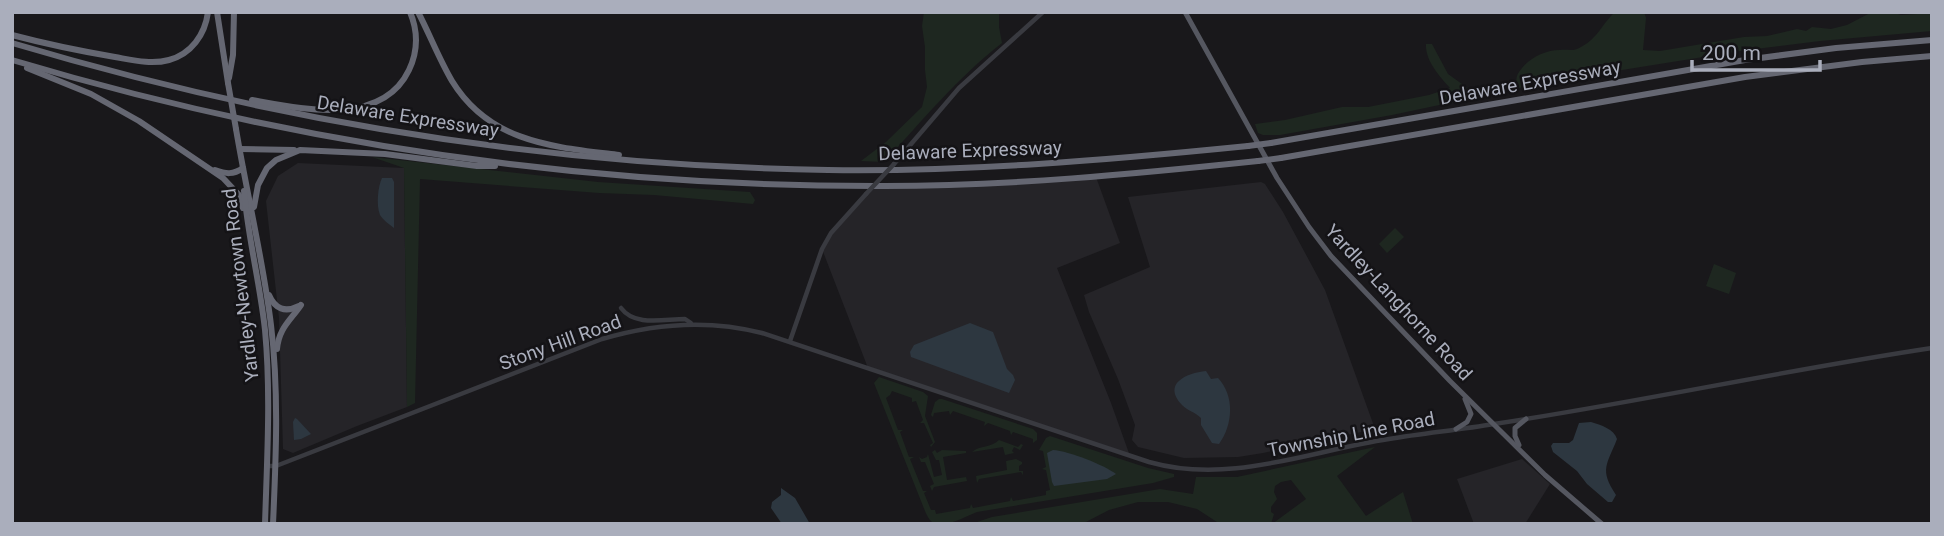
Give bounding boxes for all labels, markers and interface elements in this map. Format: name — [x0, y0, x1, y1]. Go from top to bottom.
scale bar — [1692, 28, 1820, 72]
text: 200 m — [1702, 41, 1761, 65]
street label: Delaware Expressway — [1438, 55, 1622, 110]
street label: Delaware Expressway — [316, 91, 500, 142]
street label: Delaware Expressway — [878, 136, 1062, 165]
street label: Yardley-Newtown Road — [217, 187, 264, 383]
street label: Yardley-Langhorne Road — [1320, 219, 1477, 385]
street label: Stony Hill Road — [496, 310, 624, 375]
street label: Township Line Road — [1265, 407, 1437, 462]

